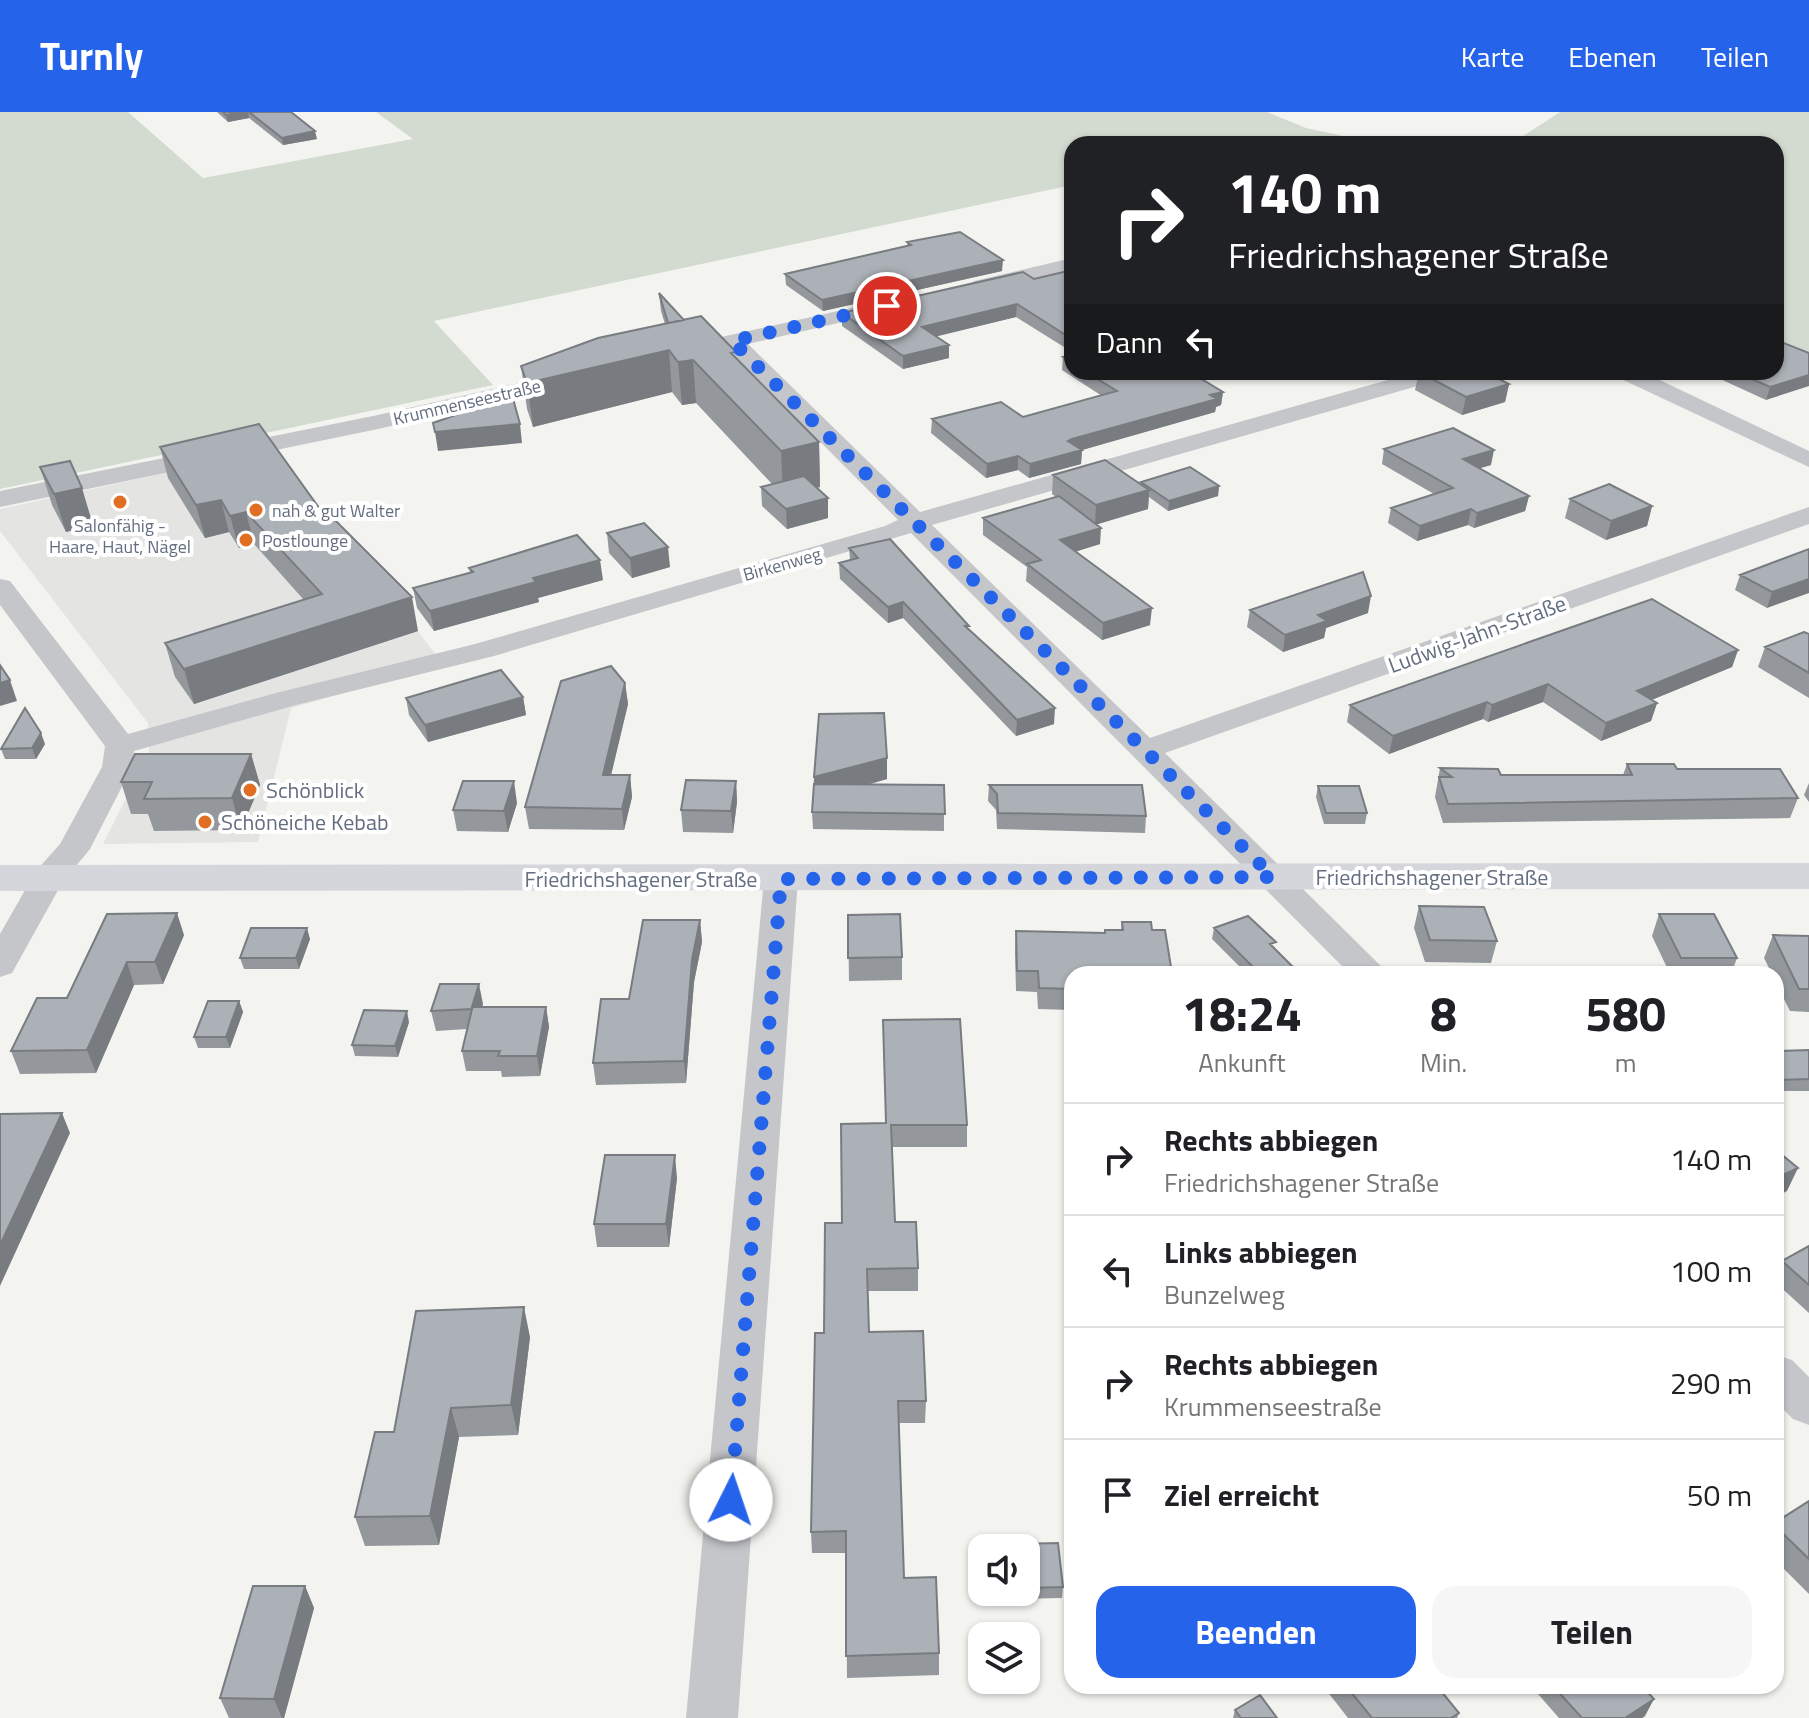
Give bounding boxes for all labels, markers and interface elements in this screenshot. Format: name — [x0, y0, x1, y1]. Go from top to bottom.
text: Turnly — [40, 27, 143, 85]
text: Karte — [1461, 35, 1524, 78]
text: Ebenen — [1568, 35, 1657, 78]
text: Teilen — [1701, 35, 1769, 78]
text: 140 m — [1228, 150, 1381, 235]
icon: right — [1096, 168, 1200, 272]
text: Friedrichshagener Straße — [1228, 227, 1609, 282]
pin — [853, 272, 921, 340]
icon: arrive — [865, 284, 909, 328]
text: Dann — [1096, 319, 1163, 365]
icon: left — [1179, 320, 1223, 364]
street label: Krummenseestraße — [391, 372, 543, 432]
marker: Salonfähig - Haare, Haut, Nägel — [111, 493, 129, 511]
place label: nah & gut Walter — [272, 497, 400, 524]
marker: nah & gut Walter — [247, 501, 265, 519]
place label: Salonfähig - Haare, Haut, Nägel — [49, 512, 191, 560]
place label: Postlounge — [262, 527, 348, 554]
marker: Postlounge — [237, 531, 255, 549]
street label: Birkenweg — [740, 540, 824, 588]
street label: Ludwig-Jahn-Straße — [1383, 586, 1571, 682]
place label: Schönblick — [266, 773, 365, 807]
marker: Schönblick — [241, 781, 259, 799]
place label: Schöneiche Kebab — [221, 805, 389, 839]
marker: Schöneiche Kebab — [196, 813, 214, 831]
street label: Friedrichshagener Straße — [1316, 860, 1548, 894]
street label: Friedrichshagener Straße — [525, 862, 757, 896]
text: 18:24 — [1182, 977, 1302, 1050]
text: 8 — [1430, 977, 1457, 1050]
text: 580 — [1585, 977, 1666, 1050]
text: Ankunft — [1198, 1043, 1286, 1082]
text: Min. — [1420, 1043, 1467, 1082]
text: m — [1615, 1043, 1636, 1082]
text: Rechts abbiegen — [1164, 1117, 1378, 1163]
text: 140 m — [1670, 1136, 1752, 1182]
icon: right — [1096, 1137, 1140, 1181]
text: Friedrichshagener Straße — [1164, 1163, 1439, 1202]
text: Links abbiegen — [1164, 1229, 1358, 1275]
text: 100 m — [1670, 1248, 1752, 1294]
icon: left — [1096, 1249, 1140, 1293]
text: Bunzelweg — [1164, 1275, 1285, 1314]
text: Rechts abbiegen — [1164, 1341, 1378, 1387]
text: 290 m — [1670, 1360, 1752, 1406]
icon: right — [1096, 1361, 1140, 1405]
text: Krummenseestraße — [1164, 1387, 1382, 1426]
position arrow — [689, 1458, 773, 1542]
text: Ziel erreicht — [1164, 1472, 1319, 1518]
text: 50 m — [1687, 1472, 1752, 1518]
icon: arrive — [1096, 1473, 1140, 1517]
map controls — [968, 1534, 1040, 1694]
button: sound — [968, 1534, 1040, 1606]
button: Beenden — [1096, 1586, 1416, 1678]
button: Teilen — [1432, 1586, 1752, 1678]
button: layers — [968, 1622, 1040, 1694]

